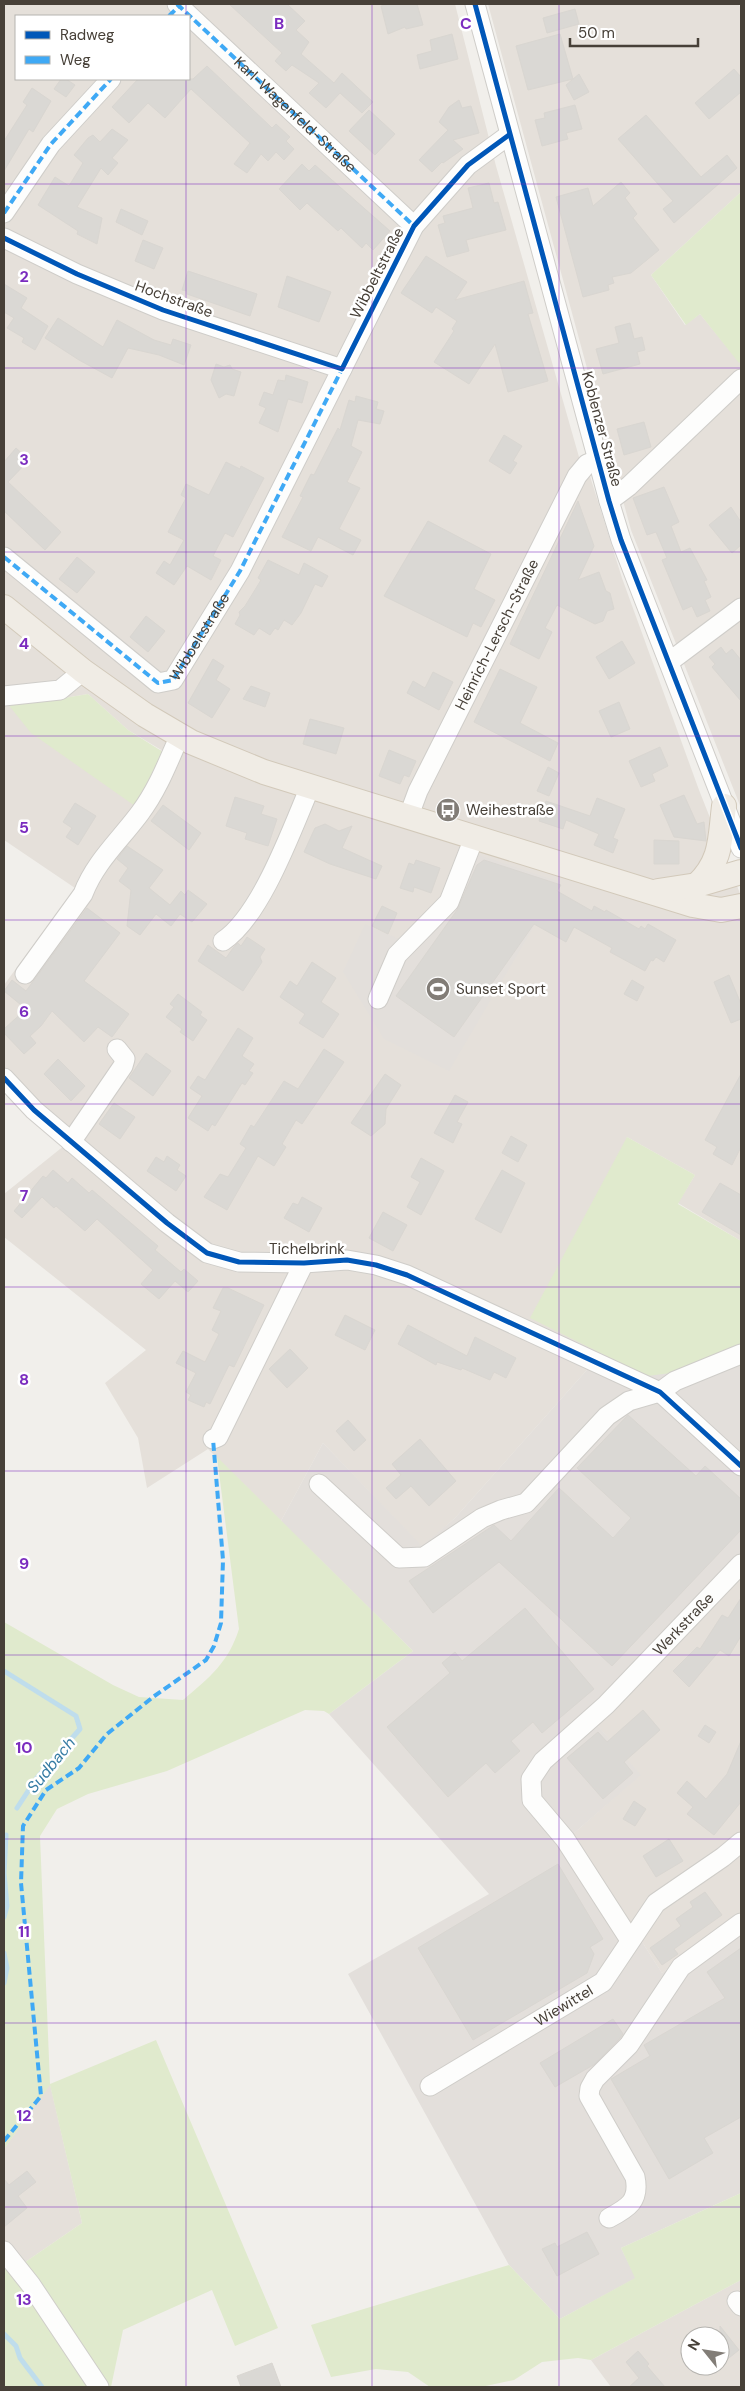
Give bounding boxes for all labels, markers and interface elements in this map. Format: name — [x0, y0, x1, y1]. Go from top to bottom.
text: B — [274, 13, 284, 34]
text: C — [460, 13, 472, 34]
legend — [15, 15, 190, 80]
scale bar — [570, 15, 698, 47]
text: 50 m — [578, 23, 615, 43]
text: Radweg — [60, 25, 114, 45]
text: Weg — [60, 50, 91, 70]
street label: Karl-Wagenfeld-Straße — [230, 52, 361, 177]
street label: Wibbeltstraße — [345, 224, 409, 322]
text: 2 — [19, 266, 29, 287]
street label: Hochstraße — [132, 276, 216, 322]
street label: Koblenzer Straße — [577, 369, 627, 489]
text: 3 — [19, 449, 29, 470]
street label: Heinrich-Lersch-Straße — [450, 556, 543, 713]
street label: Wibbeltstraße — [165, 589, 234, 685]
text: 4 — [19, 633, 29, 654]
bus stop icon: Weihestraße — [435, 797, 461, 823]
place label: Weihestraße — [466, 800, 554, 820]
text: 5 — [19, 817, 29, 838]
sports icon: Sunset Sport — [425, 976, 451, 1002]
place label: Sunset Sport — [456, 979, 546, 999]
text: 6 — [19, 1001, 29, 1022]
text: 7 — [20, 1185, 29, 1206]
street label: Tichelbrink — [269, 1239, 345, 1259]
text: 8 — [19, 1369, 29, 1390]
text: 9 — [19, 1553, 29, 1574]
street label: Werkstraße — [648, 1588, 718, 1660]
water label: Sudbach — [22, 1733, 80, 1797]
text: 10 — [15, 1737, 33, 1758]
text: 11 — [18, 1921, 30, 1942]
street label: Wiewittel — [531, 1980, 597, 2031]
text: 12 — [16, 2105, 32, 2126]
text: 13 — [16, 2289, 32, 2310]
north arrow — [680, 2326, 730, 2376]
text: N — [683, 2336, 704, 2353]

